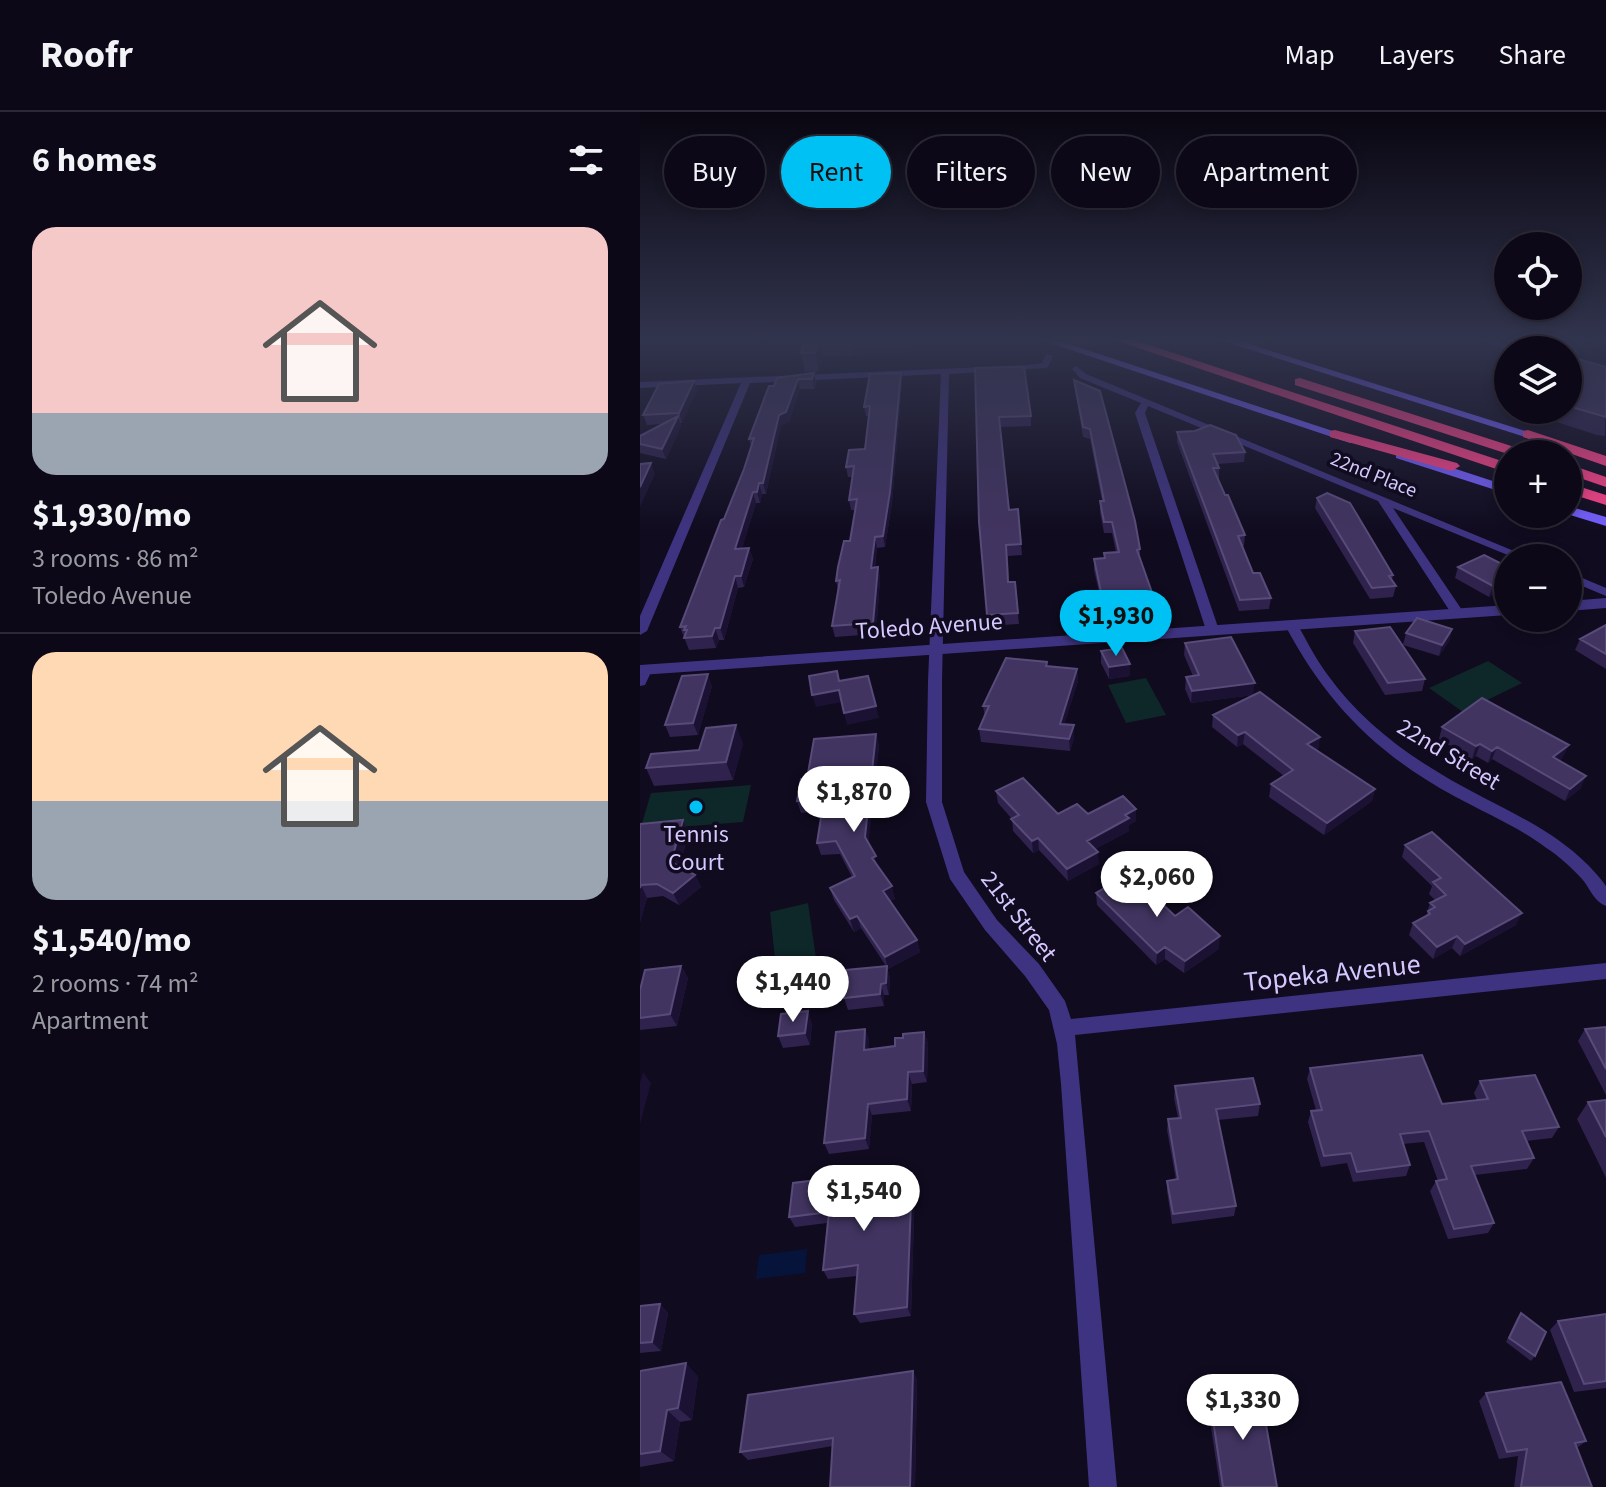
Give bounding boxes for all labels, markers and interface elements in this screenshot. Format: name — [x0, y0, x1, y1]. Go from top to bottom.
text: Roofr — [40, 28, 133, 82]
text: Map — [1284, 35, 1334, 75]
text: Layers — [1378, 35, 1454, 75]
text: Share — [1498, 35, 1566, 75]
text: 6 homes — [32, 136, 157, 185]
chip: Buy — [664, 136, 765, 208]
chip: Rent — [781, 136, 891, 208]
chip: Filters — [907, 136, 1035, 208]
chip: New — [1051, 136, 1160, 208]
chip: Apartment — [1176, 136, 1357, 208]
icon: filters — [564, 138, 608, 182]
map controls — [1494, 232, 1582, 632]
button: locate — [1494, 232, 1582, 320]
icon: home — [248, 279, 392, 423]
button: layers — [1494, 336, 1582, 424]
button: + — [1494, 440, 1582, 528]
street label: 22nd Place — [1326, 445, 1421, 505]
text: $1,930/mo — [32, 491, 192, 540]
text: 3 rooms · 86 m² — [32, 540, 199, 577]
button: − — [1494, 544, 1582, 632]
text: Toledo Avenue — [32, 577, 192, 614]
pin: $1,930 — [1051, 590, 1181, 658]
text: $1,930 — [1078, 597, 1154, 634]
street label: Toledo Avenue — [854, 604, 1004, 649]
icon: home — [248, 704, 392, 848]
street label: 22nd Street — [1390, 710, 1507, 799]
pin: $1,870 — [789, 766, 919, 834]
text: $1,870 — [816, 773, 892, 810]
marker: Tennis Court — [687, 798, 705, 816]
place label: Tennis Court — [663, 817, 729, 880]
pin: $2,060 — [1092, 851, 1222, 919]
text: $2,060 — [1119, 858, 1195, 895]
street label: 21st Street — [972, 864, 1065, 969]
text: $1,540/mo — [32, 916, 192, 965]
street label: Topeka Avenue — [1242, 944, 1422, 1002]
pin: $1,440 — [728, 956, 858, 1024]
text: $1,440 — [755, 963, 831, 1000]
text: 2 rooms · 74 m² — [32, 965, 199, 1002]
text: Apartment — [32, 1002, 149, 1039]
pin: $1,540 — [799, 1165, 929, 1233]
text: $1,540 — [826, 1172, 902, 1209]
pin: $1,330 — [1178, 1374, 1308, 1442]
text: $1,330 — [1205, 1381, 1281, 1418]

